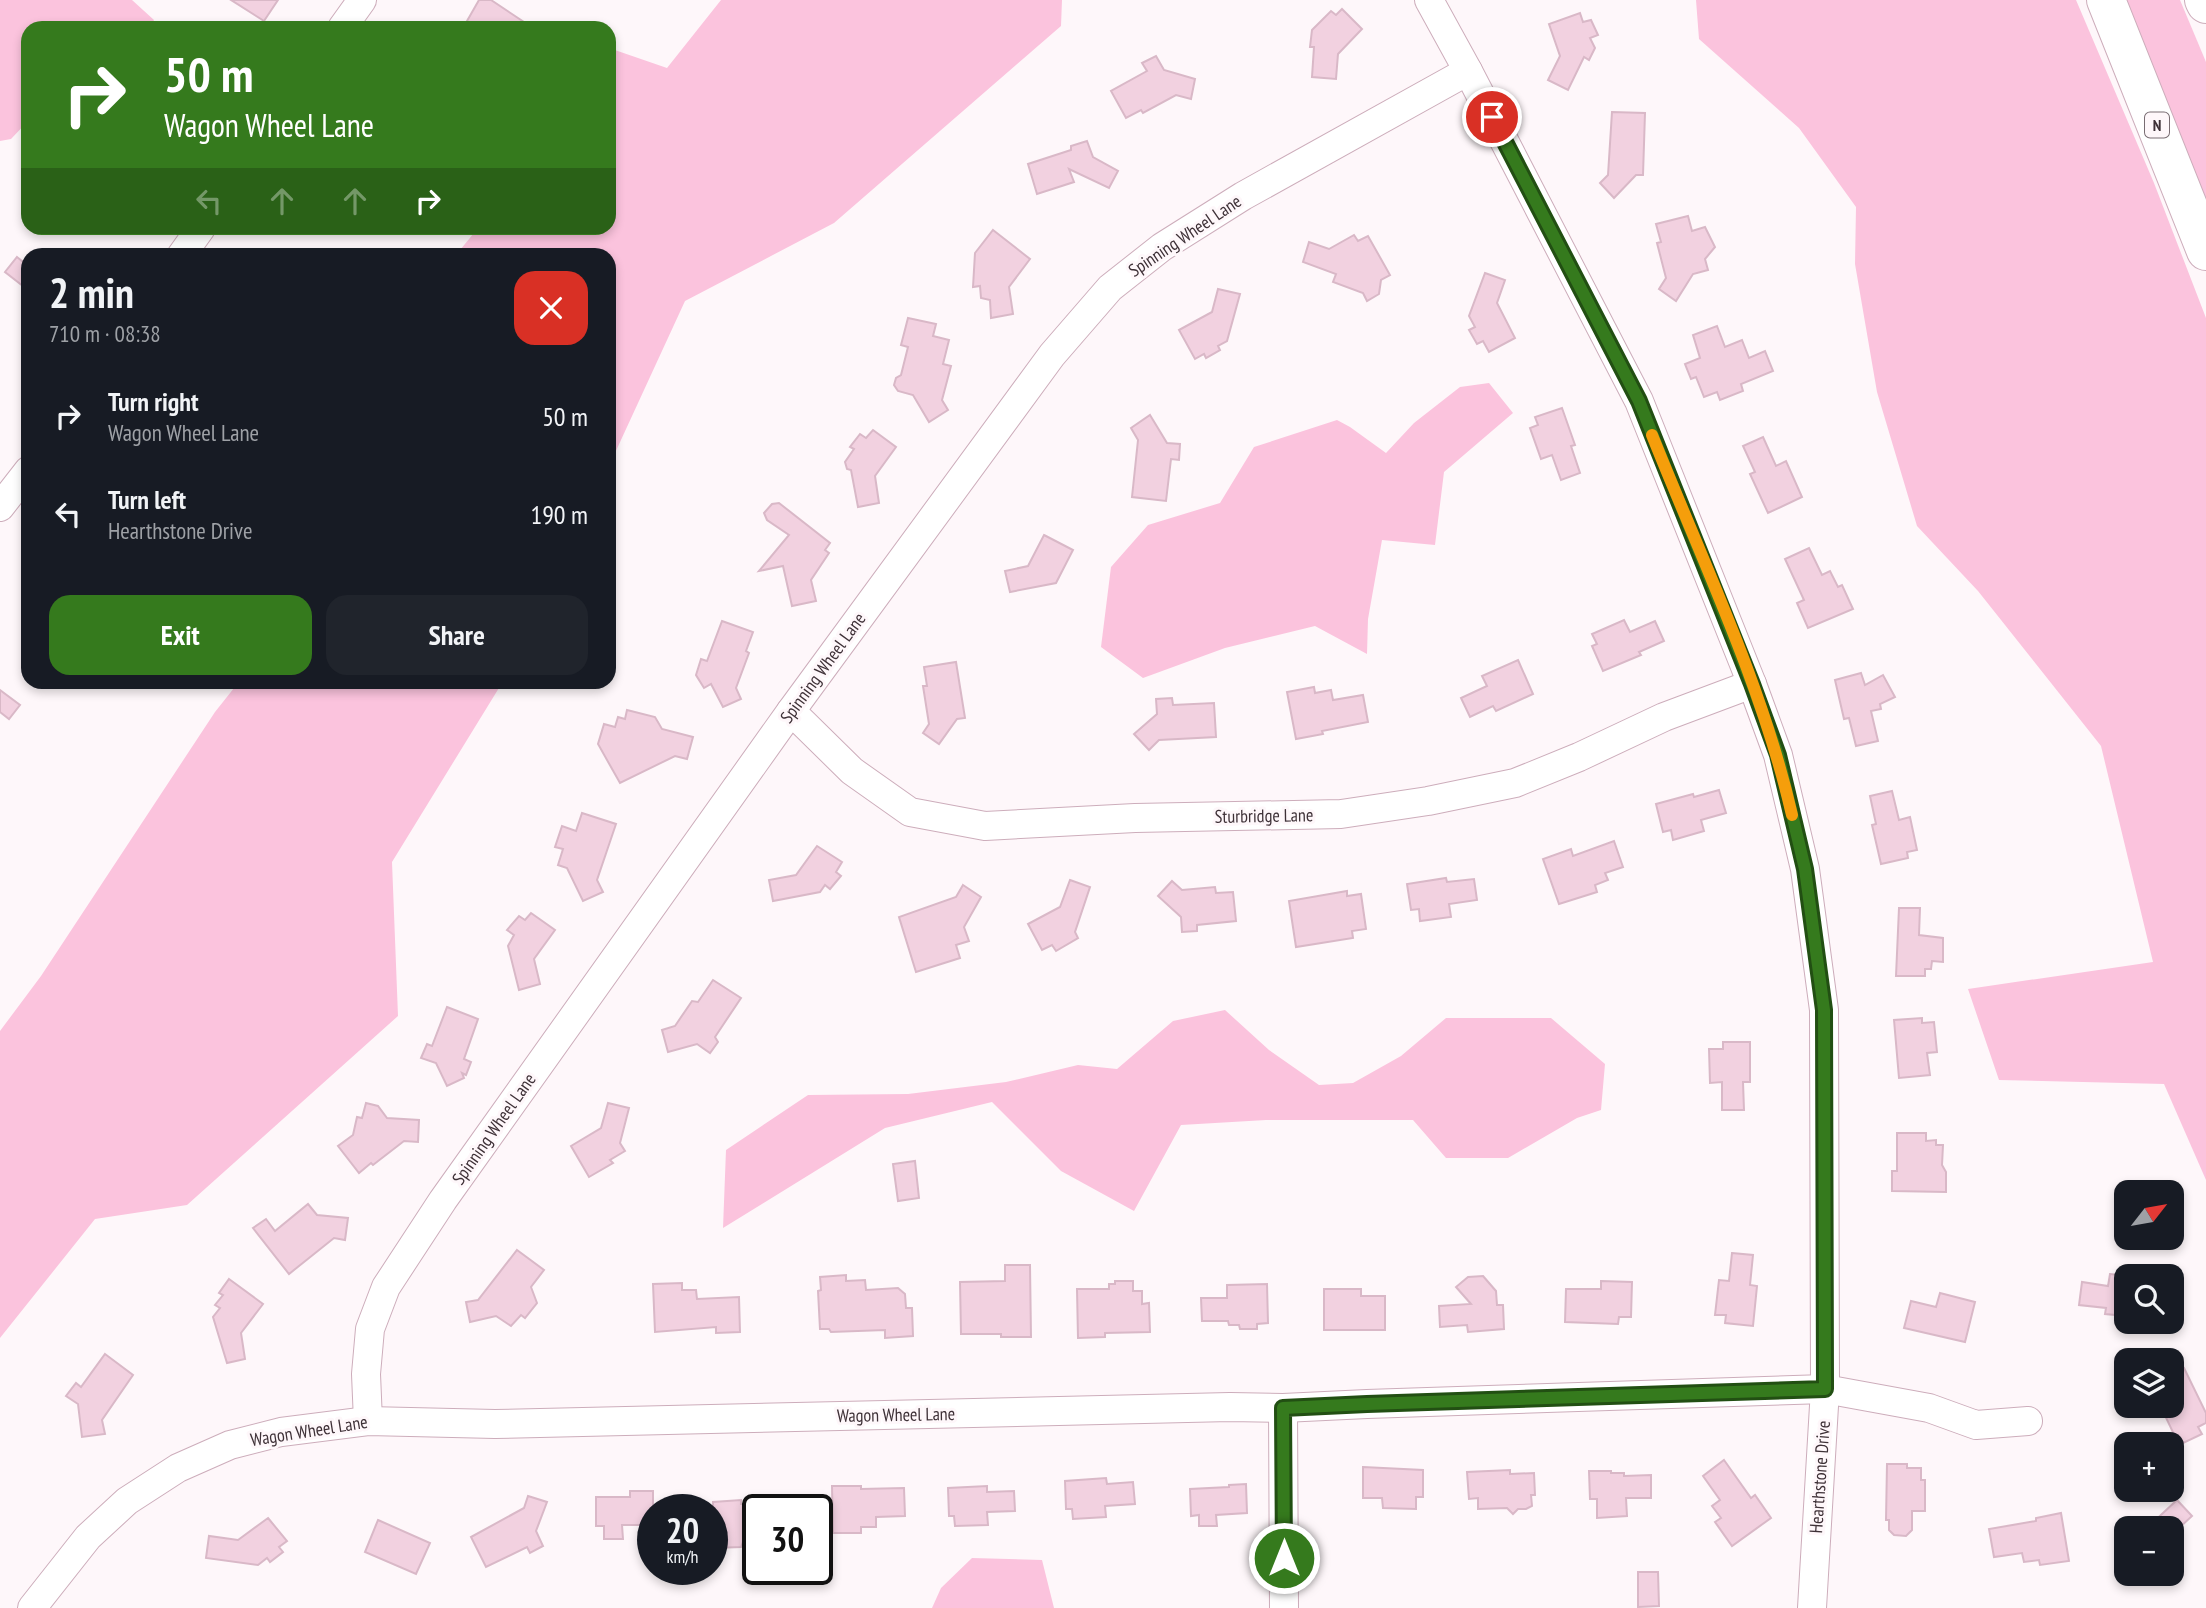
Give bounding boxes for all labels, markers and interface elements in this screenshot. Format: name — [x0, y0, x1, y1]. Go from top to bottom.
text: 50 m — [164, 42, 253, 106]
icon: right — [49, 49, 140, 140]
pin — [1462, 87, 1522, 147]
icon: arrive — [1473, 98, 1511, 136]
text: Wagon Wheel Lane — [164, 104, 374, 146]
road number: N — [2145, 113, 2169, 138]
icon: left — [190, 182, 228, 220]
icon: ahead — [263, 182, 301, 220]
icon: ahead — [336, 182, 374, 220]
icon: right — [409, 182, 447, 220]
street label: Spinning Wheel Lane — [1124, 189, 1245, 282]
text: 2 min — [49, 265, 134, 320]
button: close — [514, 271, 588, 345]
text: 710 m · 08:38 — [49, 319, 161, 348]
text: Turn right — [108, 385, 199, 418]
icon: right — [49, 397, 87, 435]
text: 50 m — [542, 400, 588, 433]
text: Wagon Wheel Lane — [108, 418, 259, 447]
text: Turn left — [108, 483, 186, 516]
icon: left — [49, 495, 87, 533]
text: 190 m — [530, 498, 588, 531]
text: Hearthstone Drive — [108, 516, 252, 545]
button: Exit — [49, 595, 312, 675]
button: Share — [326, 595, 588, 675]
street label: Spinning Wheel Lane — [775, 608, 870, 727]
street label: Sturbridge Lane — [1214, 803, 1313, 828]
street label: Spinning Wheel Lane — [447, 1069, 541, 1189]
north arrow — [2114, 1180, 2184, 1250]
map controls — [2114, 1180, 2184, 1586]
button: search — [2114, 1264, 2184, 1334]
button: layers — [2114, 1348, 2184, 1418]
street label: Wagon Wheel Lane — [837, 1402, 955, 1427]
street label: Wagon Wheel Lane — [249, 1410, 369, 1451]
street label: Hearthstone Drive — [1804, 1420, 1835, 1534]
button: + — [2114, 1432, 2184, 1502]
speed limit sign: 30 — [742, 1494, 833, 1585]
text: 20 — [666, 1507, 699, 1553]
button: − — [2114, 1516, 2184, 1586]
position arrow — [1247, 1521, 1321, 1595]
text: km/h — [667, 1545, 698, 1568]

